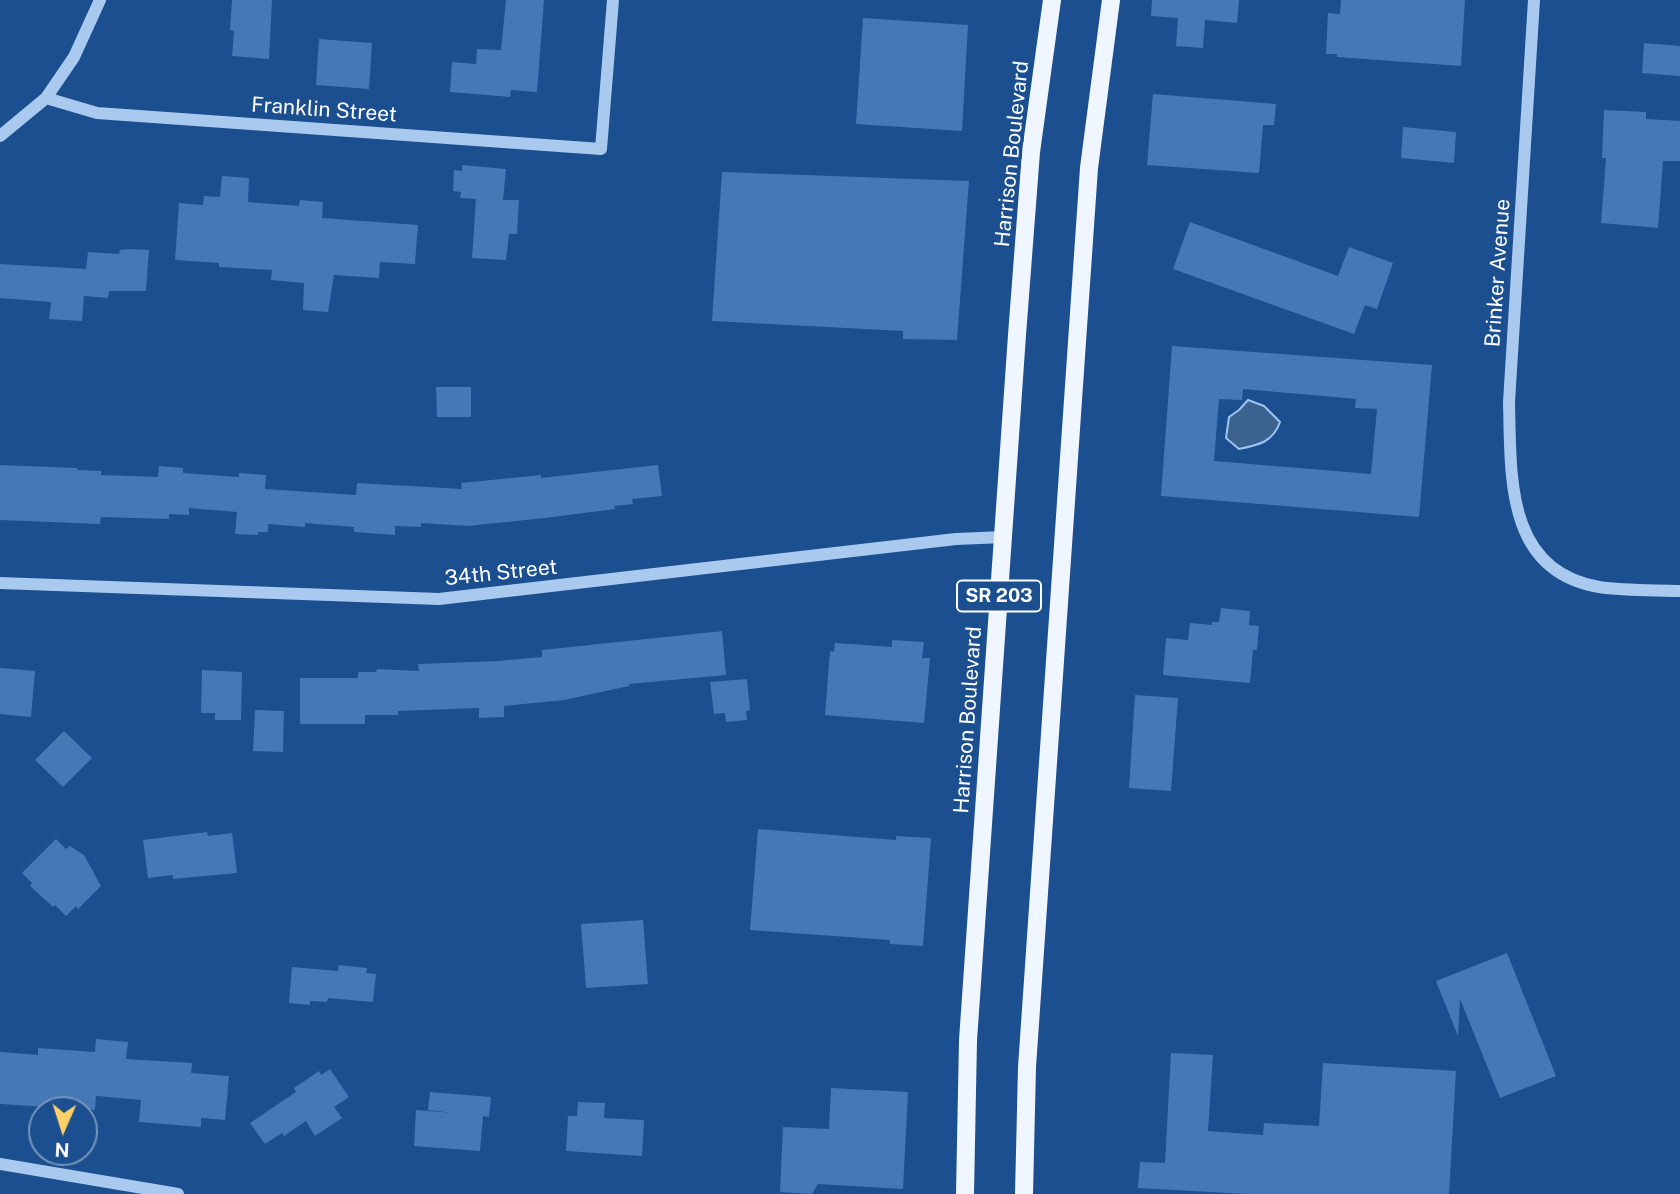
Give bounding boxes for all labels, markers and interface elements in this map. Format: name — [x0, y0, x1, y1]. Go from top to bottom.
street label: Harrison Boulevard — [990, 60, 1034, 248]
street label: Franklin Street — [250, 92, 398, 128]
street label: Brinker Avenue — [1480, 198, 1516, 348]
street label: 34th Street — [443, 555, 559, 591]
road number: SR 203 — [957, 580, 1041, 611]
street label: Harrison Boulevard — [949, 626, 987, 814]
north arrow — [28, 1096, 98, 1166]
text: N — [54, 1139, 70, 1161]

